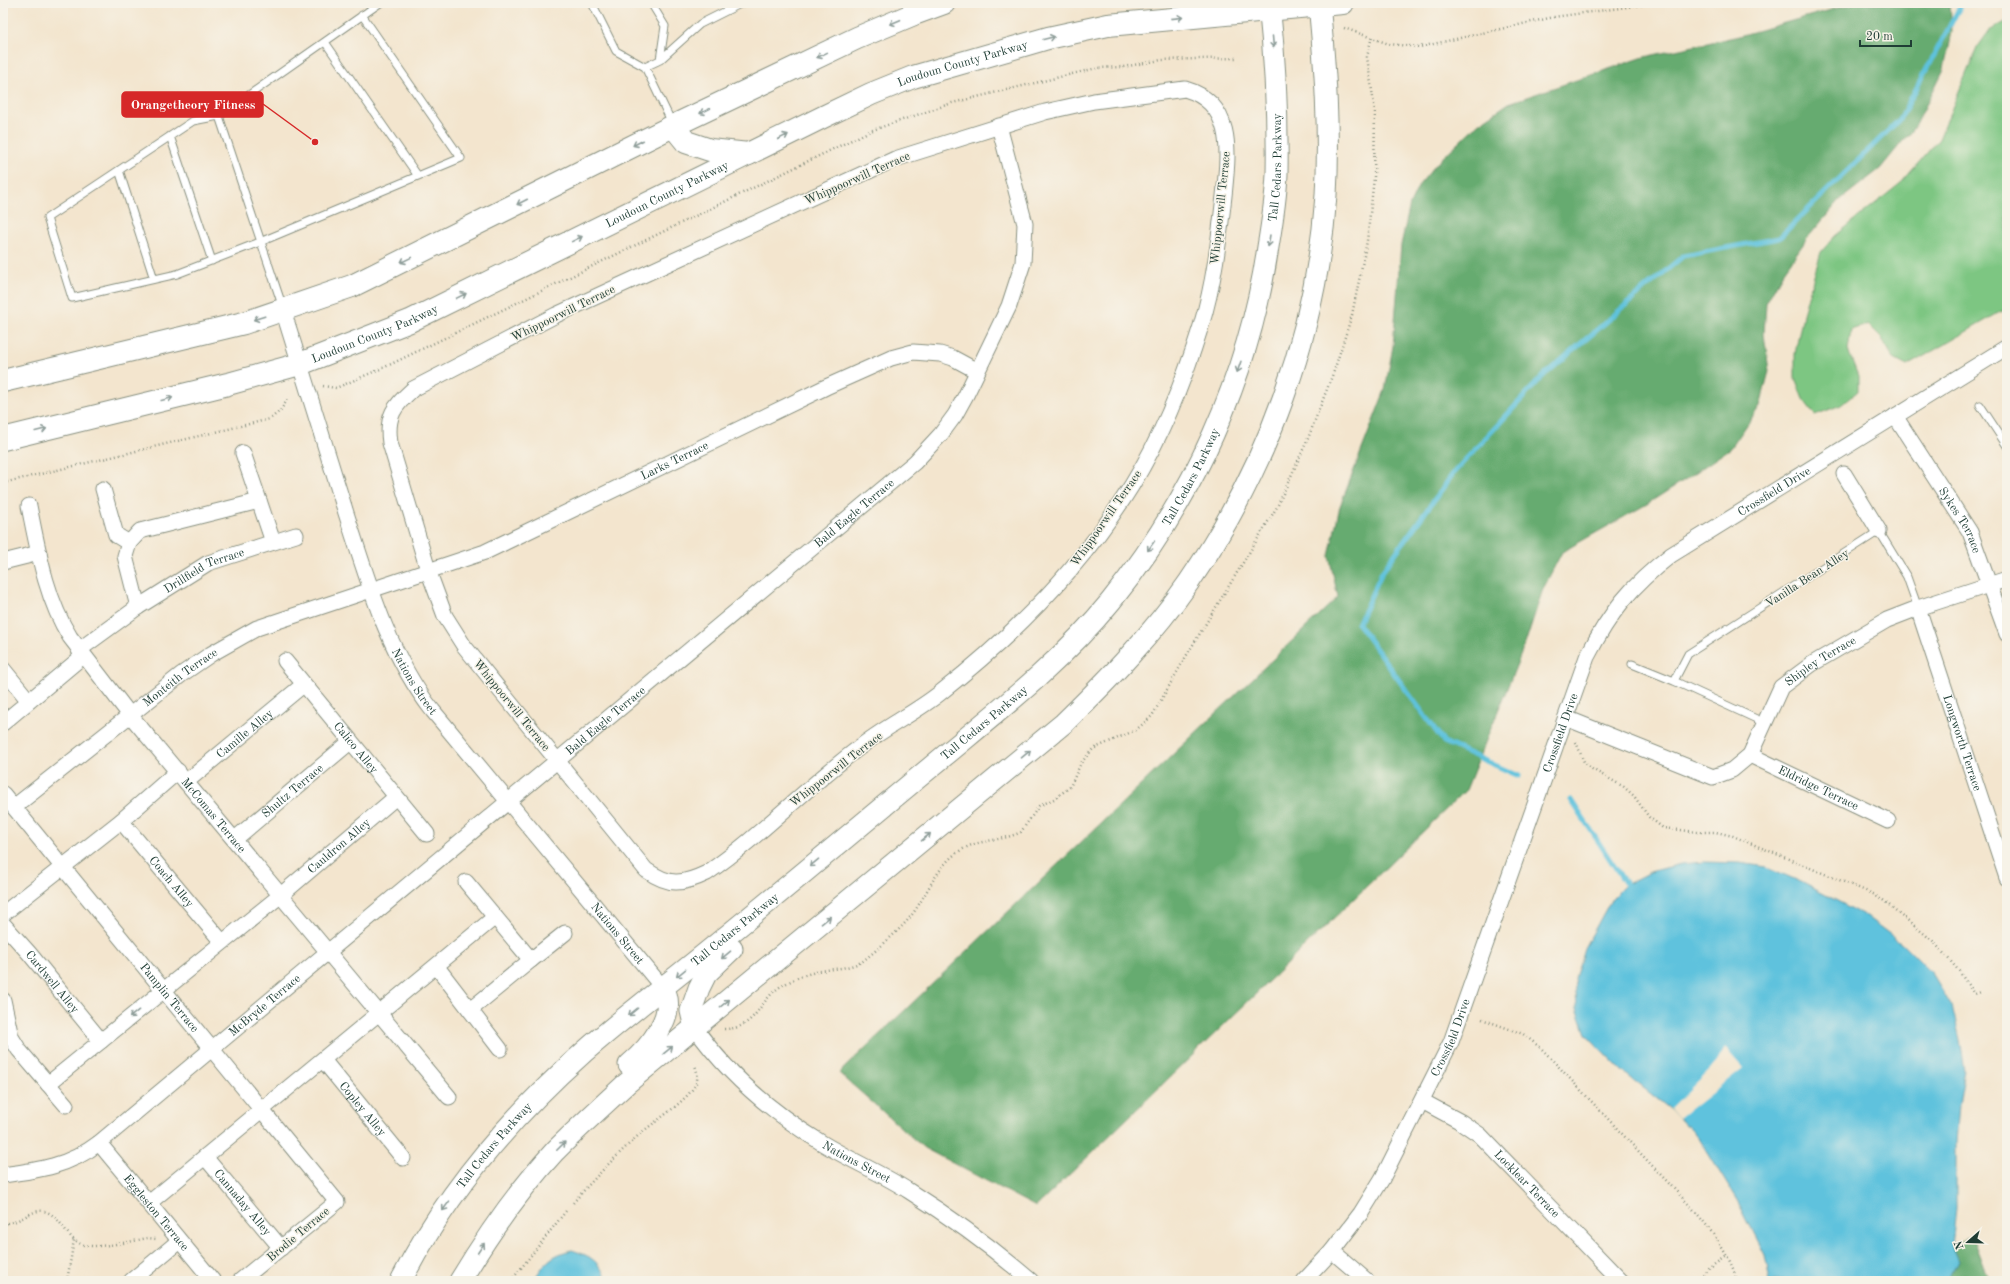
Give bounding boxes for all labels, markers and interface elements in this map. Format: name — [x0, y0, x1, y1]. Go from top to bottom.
one-way arrow — [1170, 14, 1183, 22]
one-way arrow — [889, 18, 901, 26]
scale bar — [1860, 22, 1911, 48]
text: 20 m — [1866, 31, 1893, 43]
one-way arrow — [1042, 34, 1055, 41]
one-way arrow — [1269, 35, 1276, 48]
street label: Loudoun County Parkway — [896, 39, 1030, 90]
one-way arrow — [816, 52, 828, 59]
callout: Orangetheory Fitness — [122, 92, 263, 117]
text: Orangetheory Fitness — [131, 99, 256, 112]
one-way arrow — [699, 108, 711, 115]
street label: Tall Cedars Parkway — [1267, 112, 1284, 223]
one-way arrow — [777, 132, 789, 140]
one-way arrow — [633, 140, 645, 147]
street label: Whippoorwill Terrace — [803, 150, 912, 208]
street label: Whippoorwill Terrace — [1209, 150, 1233, 265]
street label: Loudoun County Parkway — [604, 159, 731, 230]
one-way arrow — [517, 199, 529, 206]
one-way arrow — [571, 234, 583, 242]
one-way arrow — [1265, 234, 1273, 247]
one-way arrow — [400, 257, 412, 264]
street label: Whippoorwill Terrace — [510, 283, 618, 344]
one-way arrow — [454, 292, 466, 299]
street label: Loudoun County Parkway — [310, 303, 441, 366]
one-way arrow — [253, 315, 266, 322]
one-way arrow — [1235, 361, 1242, 374]
one-way arrow — [160, 394, 173, 402]
one-way arrow — [34, 425, 47, 433]
street label: Tall Cedars Parkway — [1161, 426, 1222, 529]
street label: Larks Terrace — [639, 440, 711, 483]
street label: Crossfield Drive — [1736, 465, 1813, 519]
street label: Whippoorwill Terrace — [1069, 468, 1145, 569]
street label: Bald Eagle Terrace — [813, 477, 897, 550]
street label: Sykes Terrace — [1936, 485, 1982, 555]
one-way arrow — [1147, 540, 1155, 551]
street label: Drillfield Terrace — [162, 547, 246, 596]
street label: Vanilla Bean Alley — [1764, 547, 1852, 610]
street label: Shipley Terrace — [1783, 634, 1859, 689]
street label: Monteith Terrace — [141, 646, 220, 709]
street label: Nations Street — [389, 647, 439, 718]
street label: Whippoorwill Terrace — [471, 658, 552, 754]
street label: Tall Cedars Parkway — [939, 683, 1031, 763]
street label: Bald Eagle Terrace — [564, 684, 648, 758]
street label: Crossfield Drive — [1542, 692, 1581, 774]
street label: Longworth Terrace — [1940, 694, 1983, 793]
street label: Camille Alley — [214, 707, 276, 761]
street label: Calico Alley — [331, 720, 380, 777]
street label: Whippoorwill Terrace — [788, 730, 886, 810]
one-way arrow — [1020, 750, 1031, 759]
street label: Shultz Terrace — [260, 762, 326, 821]
street label: Eldridge Terrace — [1776, 764, 1861, 813]
street label: McComas Terrace — [178, 776, 248, 856]
street label: Cauldron Alley — [306, 816, 374, 876]
one-way arrow — [920, 833, 931, 842]
street label: Coach Alley — [146, 854, 196, 911]
one-way arrow — [809, 859, 820, 868]
street label: Tall Cedars Parkway — [689, 891, 782, 969]
street label: Nations Street — [588, 901, 646, 967]
one-way arrow — [820, 916, 831, 925]
street label: Cardwell Alley — [23, 949, 81, 1016]
one-way arrow — [720, 950, 731, 959]
street label: Pamplin Terrace — [137, 961, 201, 1035]
one-way arrow — [676, 969, 687, 978]
street label: McBryde Terrace — [227, 972, 304, 1039]
street label: Crossfield Drive — [1430, 997, 1473, 1079]
one-way arrow — [720, 998, 731, 1007]
one-way arrow — [627, 1008, 638, 1017]
one-way arrow — [128, 1010, 139, 1019]
one-way arrow — [662, 1045, 673, 1054]
street label: Copley Alley — [336, 1080, 388, 1139]
street label: Tall Cedars Parkway — [455, 1100, 535, 1191]
street label: Nations Street — [820, 1140, 892, 1186]
one-way arrow — [556, 1141, 566, 1151]
street label: Locklear Terrace — [1491, 1148, 1562, 1221]
street label: Cannaday Alley — [211, 1168, 273, 1239]
street label: Eggleston Terrace — [121, 1173, 191, 1254]
one-way arrow — [442, 1200, 450, 1211]
street label: Brodie Terrace — [265, 1205, 332, 1264]
north arrow — [1948, 1222, 1988, 1262]
text: N — [1953, 1239, 1967, 1251]
one-way arrow — [477, 1243, 485, 1254]

